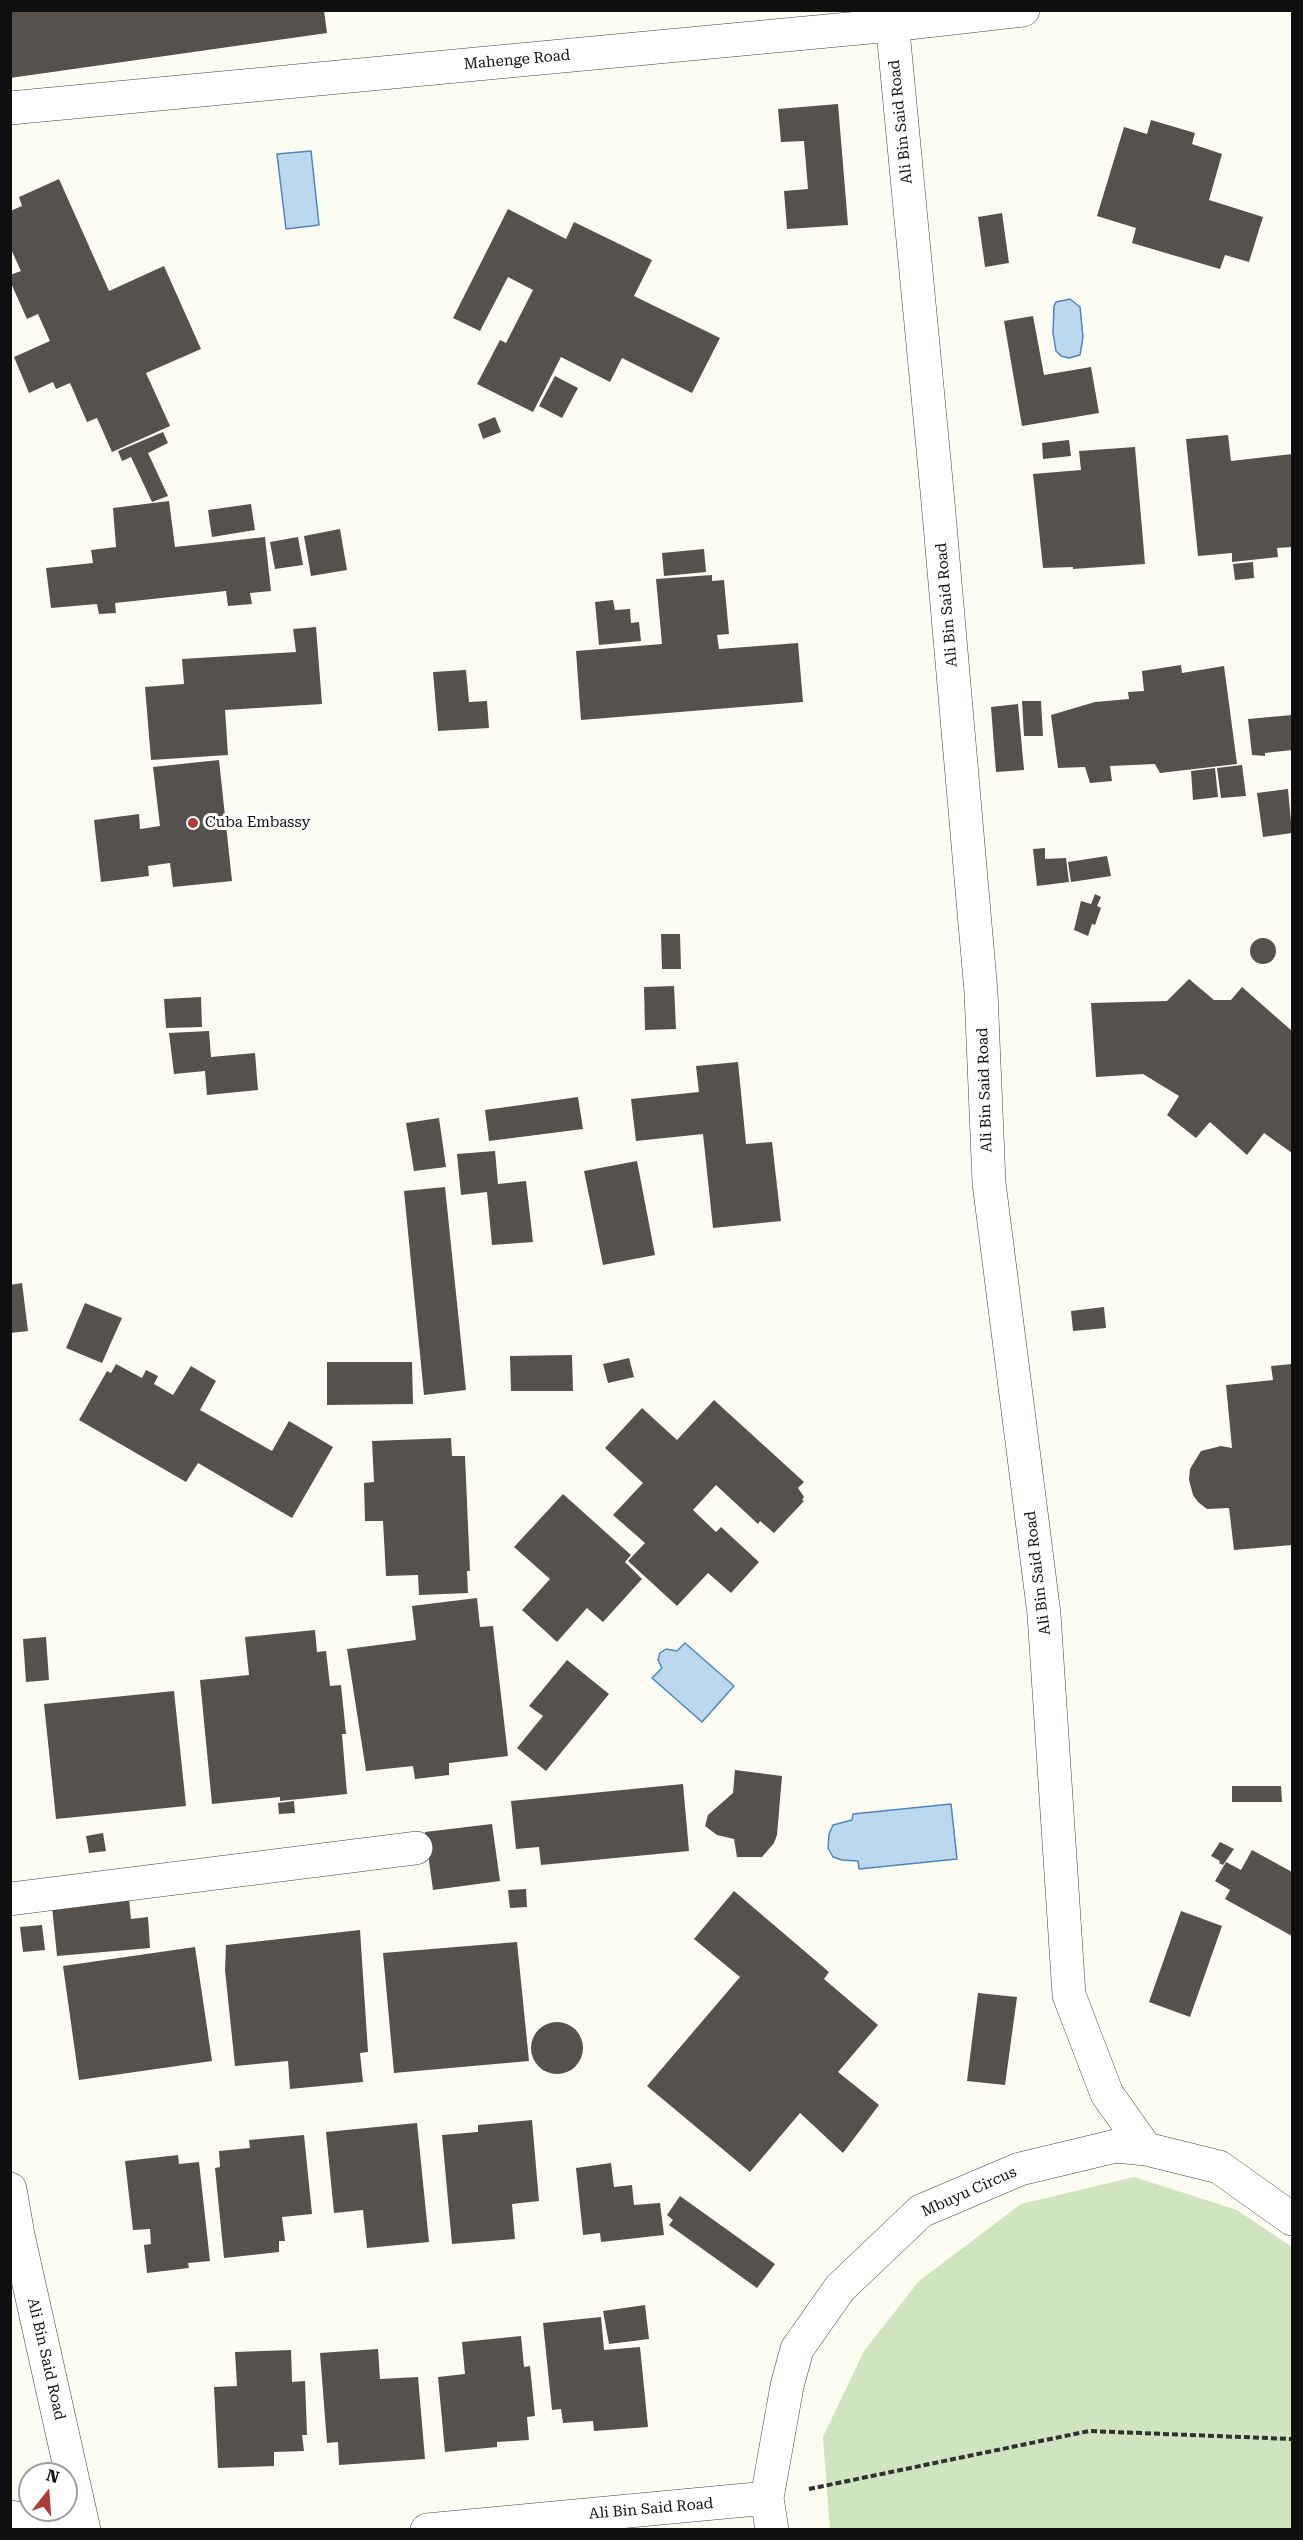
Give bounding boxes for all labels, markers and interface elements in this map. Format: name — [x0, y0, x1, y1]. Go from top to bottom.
street label: Mahenge Road — [463, 46, 571, 74]
street label: Ali Bin Said Road — [886, 59, 916, 185]
street label: Ali Bin Said Road — [933, 542, 961, 668]
place label: Cuba Embassy — [205, 814, 310, 832]
marker: Cuba Embassy — [186, 816, 200, 830]
street label: Ali Bin Said Road — [974, 1027, 996, 1153]
street label: Ali Bin Said Road — [1021, 1510, 1055, 1636]
street label: Mbuyu Circus — [919, 2163, 1019, 2221]
street label: Ali Bin Said Road — [23, 2296, 69, 2422]
north arrow — [18, 2462, 78, 2522]
text: N — [44, 2465, 61, 2487]
street label: Ali Bin Said Road — [588, 2495, 714, 2523]

